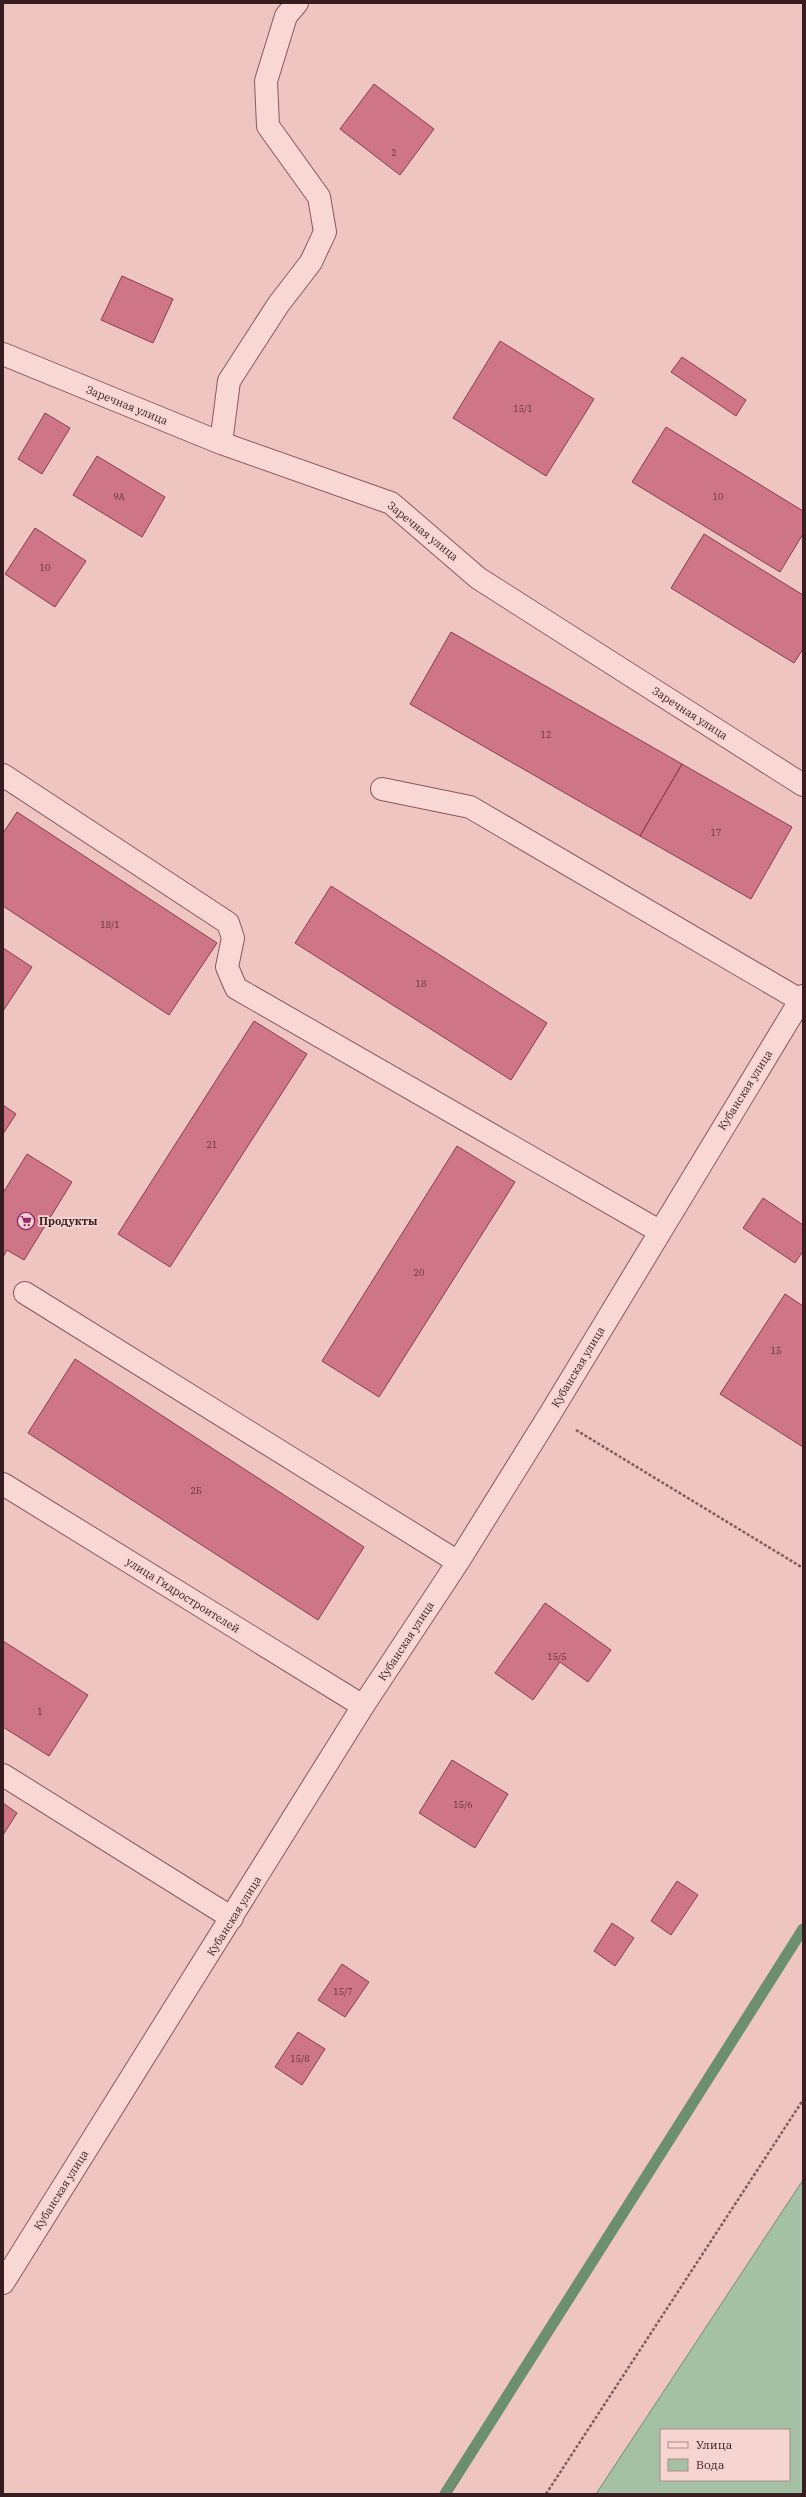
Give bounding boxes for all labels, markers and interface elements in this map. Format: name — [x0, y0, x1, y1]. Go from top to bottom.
house number: 2 — [391, 147, 397, 158]
street label: Заречная улица — [84, 382, 170, 428]
house number: 15/1 — [513, 403, 533, 414]
house number: 9А — [113, 491, 126, 502]
house number: 10 — [713, 491, 723, 502]
street label: Заречная улица — [385, 498, 461, 564]
house number: 10 — [40, 562, 50, 573]
street label: Заречная улица — [650, 683, 730, 743]
house number: 12 — [541, 729, 551, 740]
house number: 17 — [711, 827, 721, 838]
house number: 18/1 — [100, 919, 120, 930]
house number: 18 — [416, 978, 426, 989]
street label: Кубанская улица — [715, 1047, 775, 1133]
house number: 21 — [207, 1139, 217, 1150]
supermarket icon: Продукты — [16, 1211, 36, 1231]
place label: Продукты — [39, 1214, 98, 1228]
house number: 20 — [414, 1267, 424, 1278]
street label: Кубанская улица — [548, 1324, 608, 1410]
house number: 15 — [771, 1345, 781, 1356]
house number: 2Б — [191, 1485, 202, 1496]
street label: улица Гидростроителей — [124, 1554, 242, 1636]
street label: Кубанская улица — [375, 1599, 437, 1683]
house number: 15/5 — [547, 1651, 567, 1662]
house number: 1 — [37, 1706, 43, 1717]
house number: 15/6 — [453, 1799, 473, 1810]
street label: Кубанская улица — [204, 1873, 264, 1959]
house number: 15/7 — [333, 1986, 353, 1997]
house number: 15/8 — [290, 2053, 310, 2064]
street label: Кубанская улица — [31, 2147, 91, 2233]
legend — [660, 2429, 790, 2481]
text: Улица — [696, 2437, 733, 2452]
text: Вода — [696, 2457, 725, 2472]

